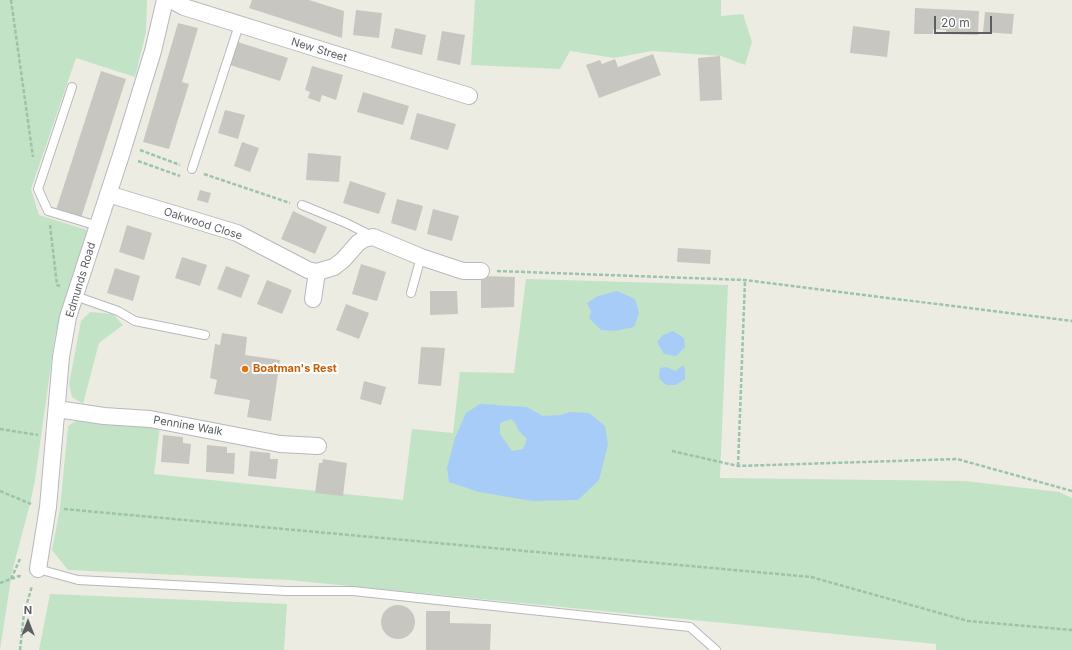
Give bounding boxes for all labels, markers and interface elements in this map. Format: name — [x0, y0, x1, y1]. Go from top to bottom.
scale bar — [936, 8, 994, 34]
text: 20 m — [941, 15, 970, 30]
street label: New Street — [290, 35, 348, 65]
street label: Oakwood Close — [162, 205, 244, 243]
street label: Edmunds Road — [63, 241, 99, 319]
place label: Boatman's Rest — [253, 362, 337, 376]
marker: Boatman's Rest — [240, 364, 250, 374]
street label: Pennine Walk — [152, 413, 224, 439]
north arrow — [8, 602, 48, 642]
text: N — [24, 603, 32, 617]

